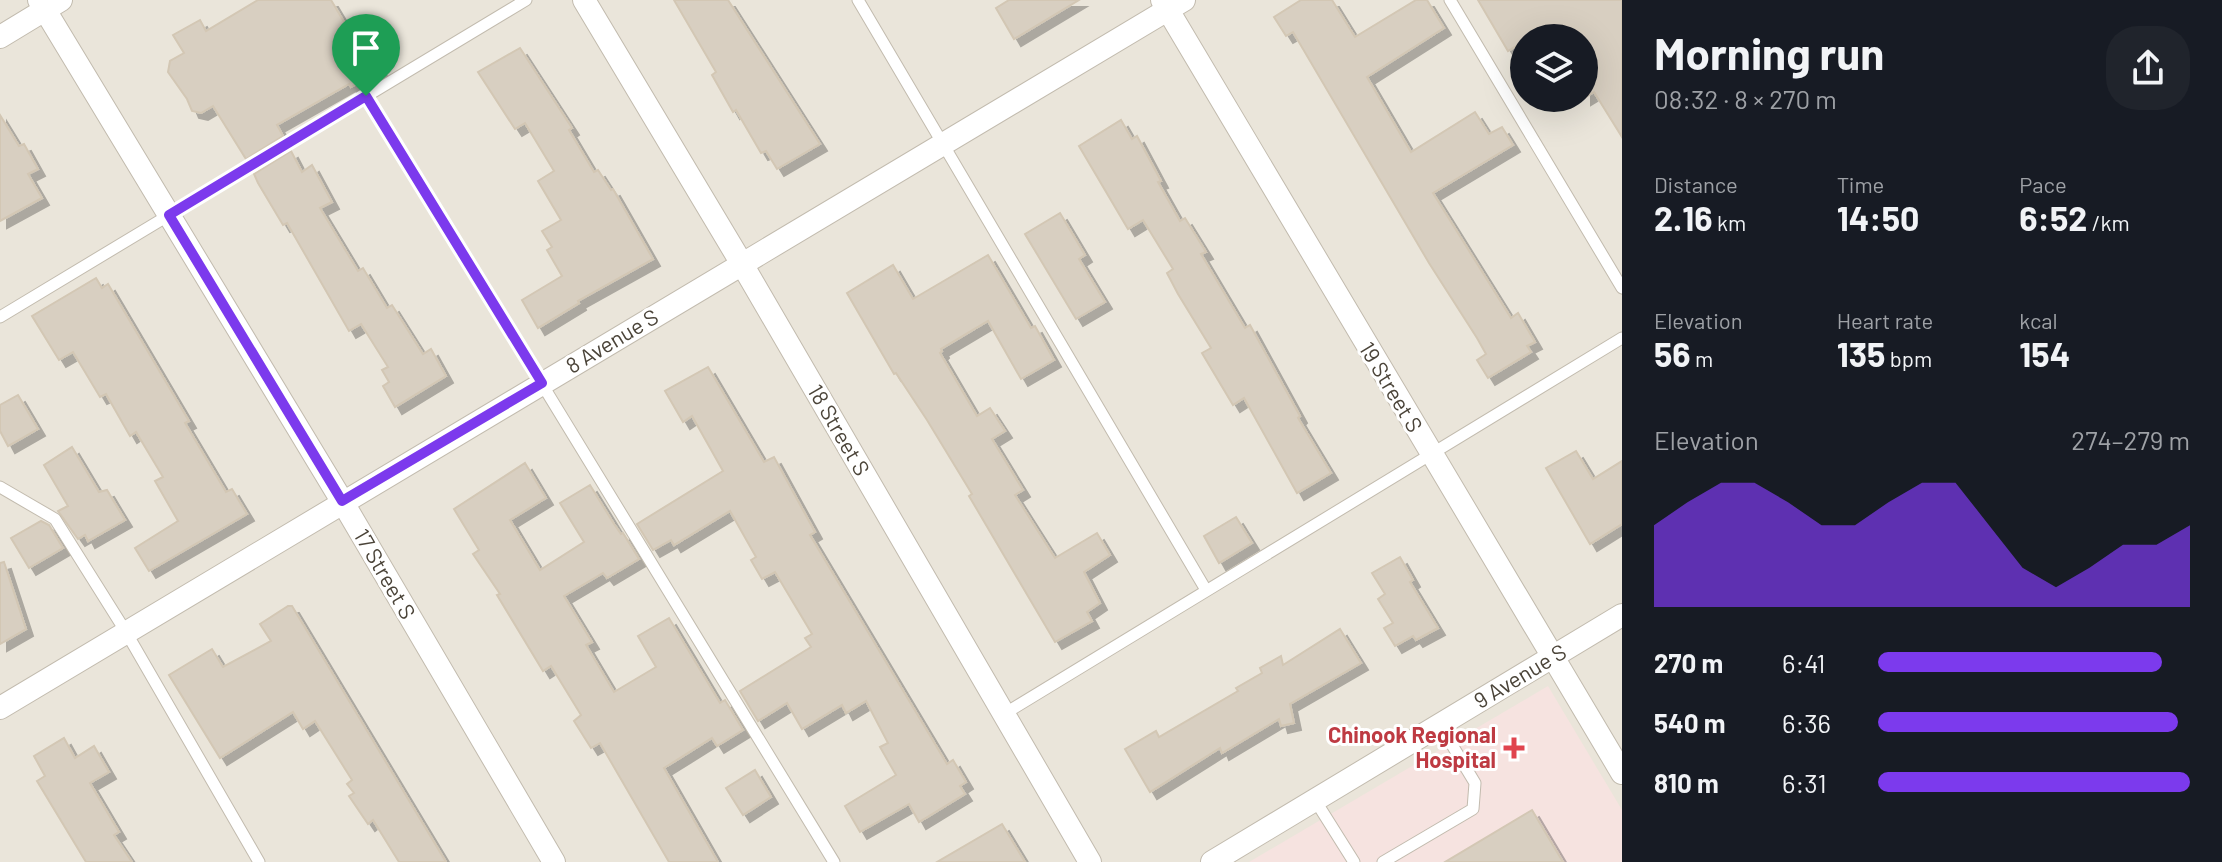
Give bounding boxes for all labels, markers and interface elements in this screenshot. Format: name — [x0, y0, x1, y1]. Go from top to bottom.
pin — [332, 14.0, 400, 96]
map controls — [1510, 24, 1598, 112]
button: layers — [1510, 24, 1598, 112]
icon: arrive — [344, 26, 388, 70]
text: Morning run — [1654, 26, 1884, 79]
button: share — [2106, 26, 2190, 110]
text: 08:32 · 8 × 270 m — [1654, 83, 1837, 114]
text: Distance — [1654, 171, 1738, 197]
text: Time — [1837, 171, 1884, 197]
text: Pace — [2019, 171, 2067, 197]
text: 2.16 — [1654, 197, 1713, 238]
text: 14:50 — [1837, 197, 1919, 238]
text: 6:52 — [2019, 197, 2087, 238]
text: km — [1713, 209, 1746, 235]
text: /km — [2087, 209, 2130, 235]
street label: 8 Avenue S — [561, 302, 662, 378]
text: Elevation — [1654, 307, 1743, 333]
text: Heart rate — [1837, 307, 1933, 333]
text: kcal — [2019, 307, 2058, 333]
text: 56 — [1654, 333, 1691, 374]
text: 135 — [1837, 333, 1885, 374]
text: 154 — [2019, 333, 2070, 374]
street label: 19 Street S — [1355, 337, 1429, 436]
text: m — [1691, 345, 1713, 371]
text: bpm — [1885, 345, 1932, 371]
street label: 18 Street S — [803, 379, 876, 480]
text: Elevation — [1654, 424, 1759, 455]
text: 274–279 m — [2071, 424, 2190, 455]
street label: 17 Street S — [350, 524, 422, 623]
street label: 9 Avenue S — [1469, 637, 1570, 713]
text: 270 m — [1654, 647, 1723, 678]
text: 6:41 — [1782, 647, 1825, 678]
text: 540 m — [1654, 707, 1725, 738]
text: 6:36 — [1782, 707, 1831, 738]
place label: Chinook Regional Hospital — [1328, 721, 1496, 772]
marker: Chinook Regional Hospital — [1503, 737, 1525, 759]
text: 810 m — [1654, 767, 1719, 798]
text: 6:31 — [1782, 767, 1827, 798]

